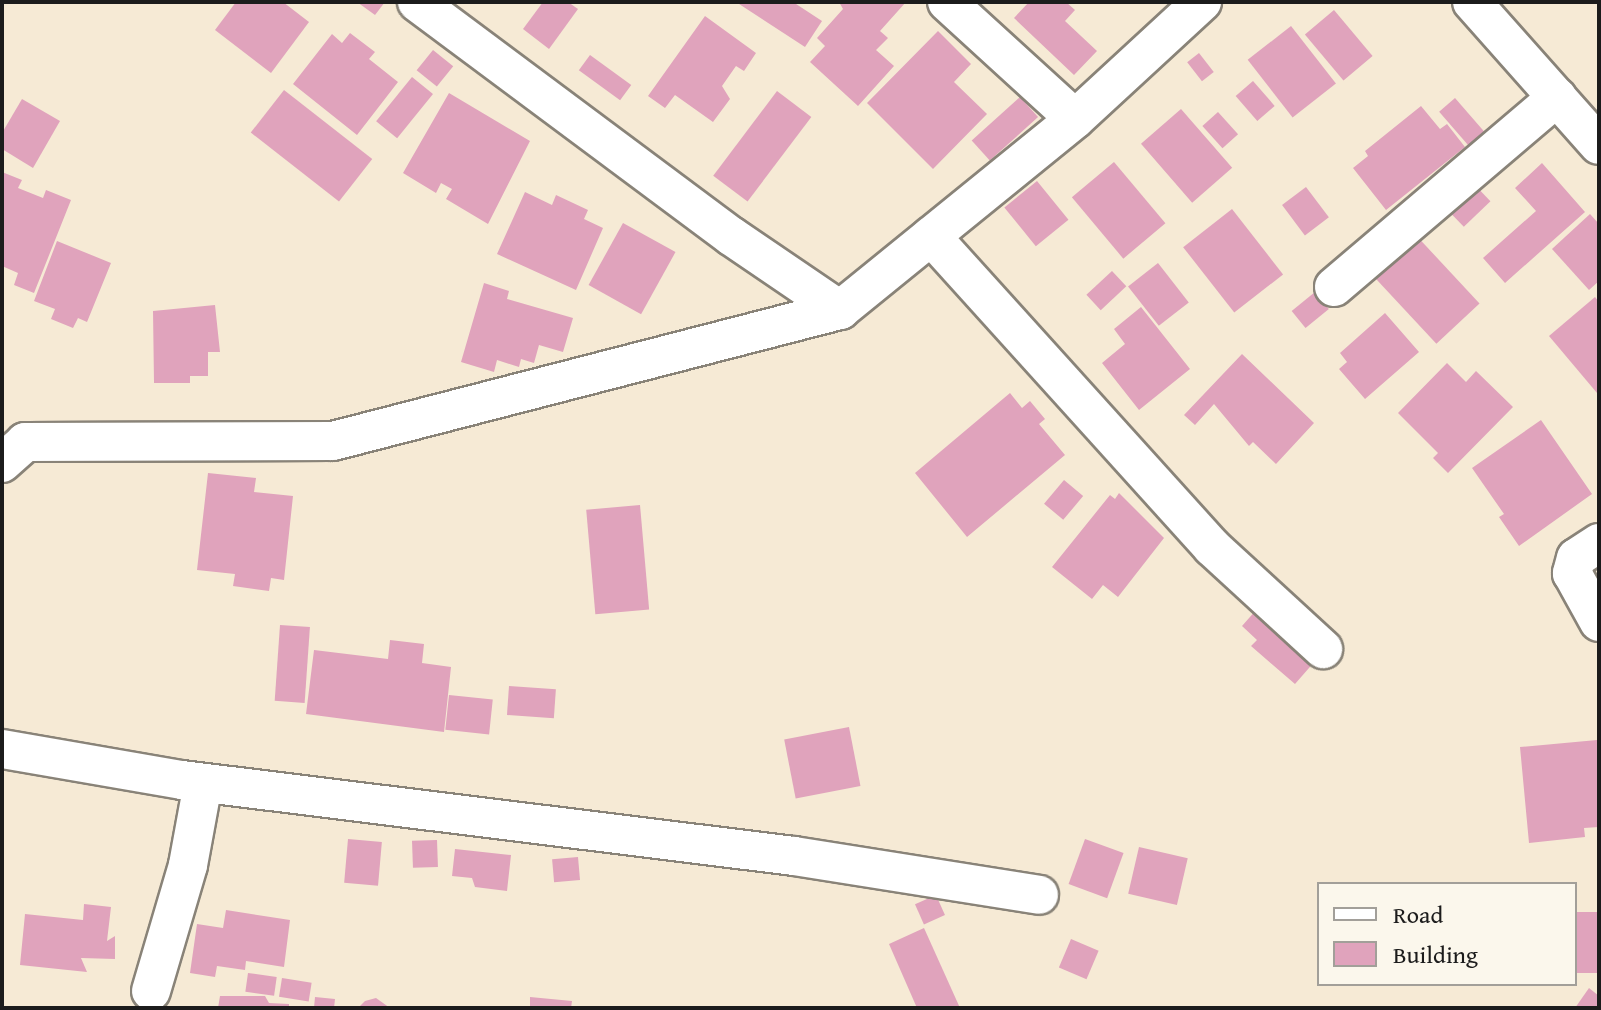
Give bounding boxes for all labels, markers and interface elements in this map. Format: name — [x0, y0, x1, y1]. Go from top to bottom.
legend — [1317, 882, 1577, 986]
text: Road — [1393, 897, 1443, 932]
text: Building — [1393, 937, 1478, 972]

